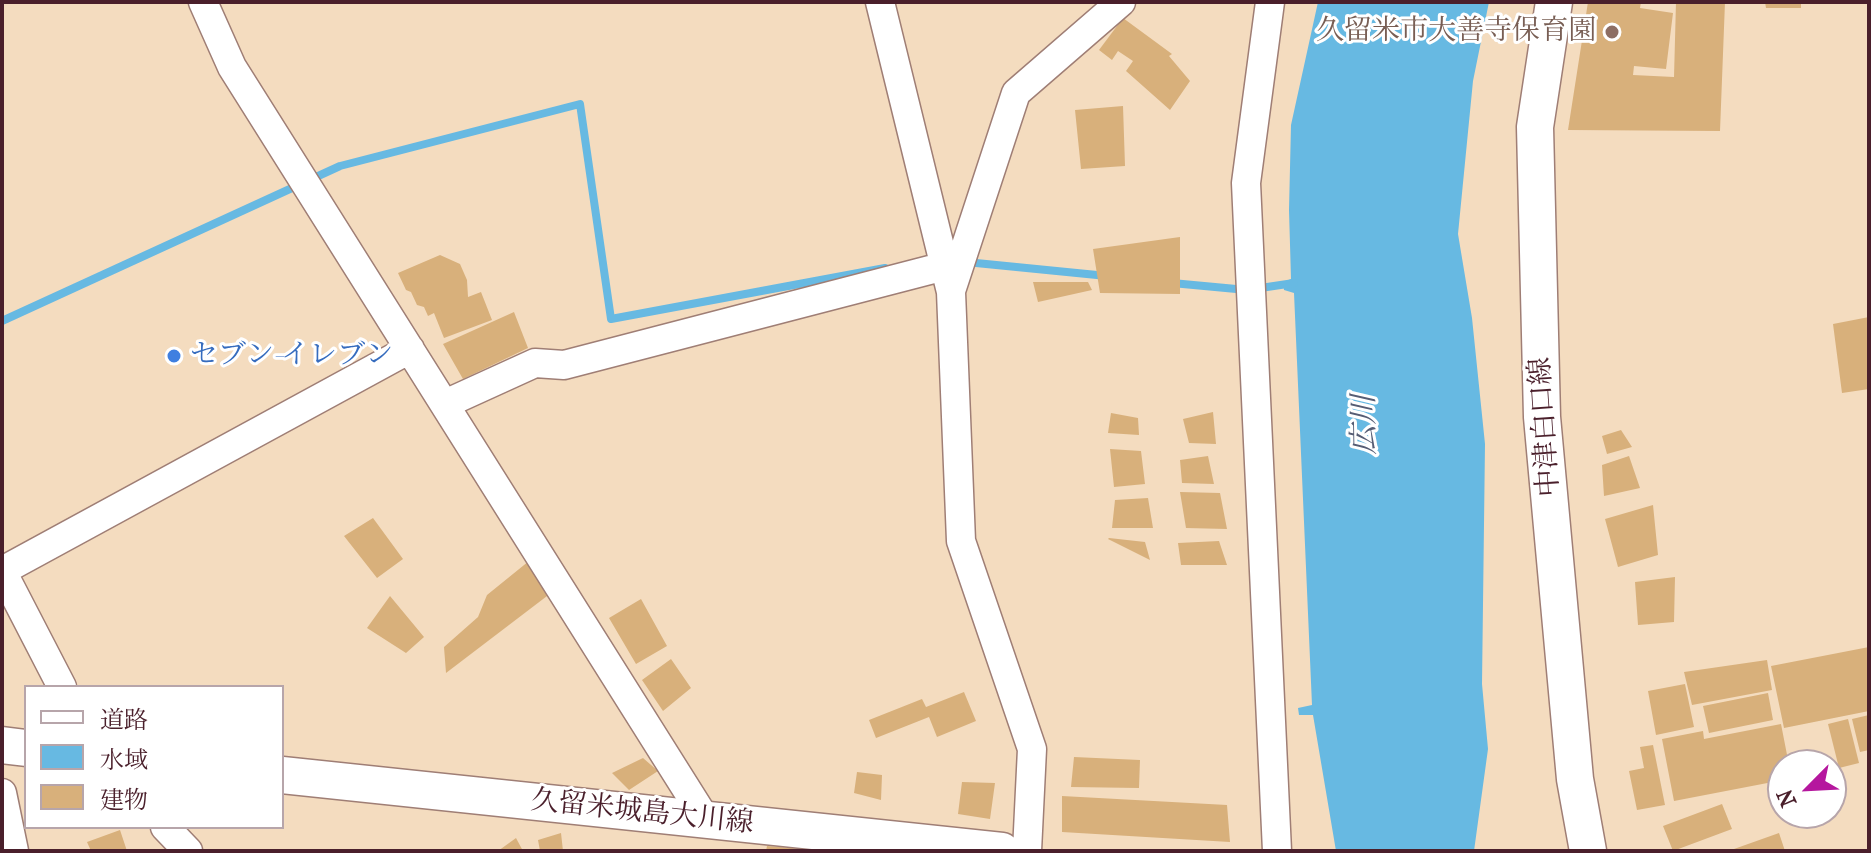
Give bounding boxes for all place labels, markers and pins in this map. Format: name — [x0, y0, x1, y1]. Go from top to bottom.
place label: 久留米市大善寺保育園 — [1316, 15, 1596, 49]
marker: 久留米市大善寺保育園 — [1603, 23, 1621, 41]
place label: セブン-イレブン — [190, 339, 393, 373]
marker: セブン-イレブン — [165, 347, 183, 365]

